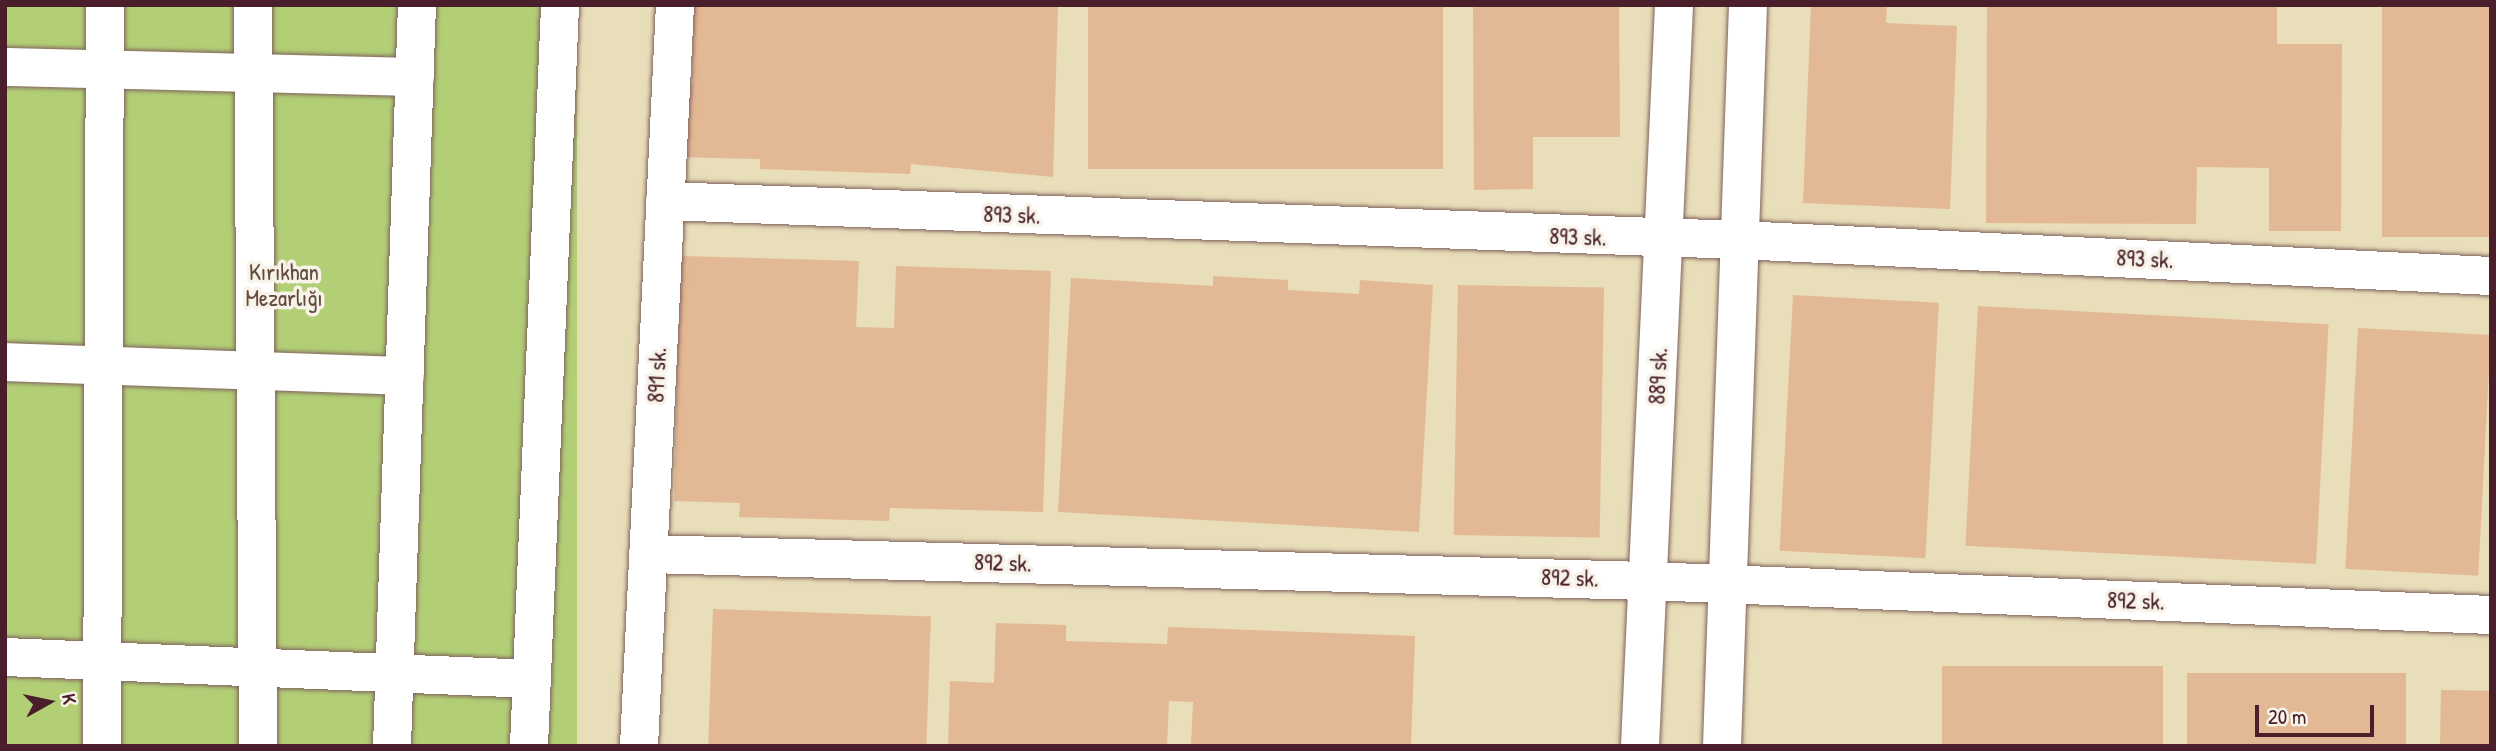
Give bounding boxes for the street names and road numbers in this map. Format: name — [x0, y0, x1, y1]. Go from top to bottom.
street label: 893 sk. — [983, 200, 1041, 230]
street label: 893 sk. — [1549, 222, 1607, 252]
street label: 893 sk. — [2116, 244, 2174, 274]
street label: 891 sk. — [642, 347, 672, 403]
street label: 889 sk. — [1643, 347, 1673, 405]
street label: 892 sk. — [974, 548, 1032, 578]
street label: 892 sk. — [1541, 563, 1599, 593]
street label: 892 sk. — [2107, 586, 2165, 616]

